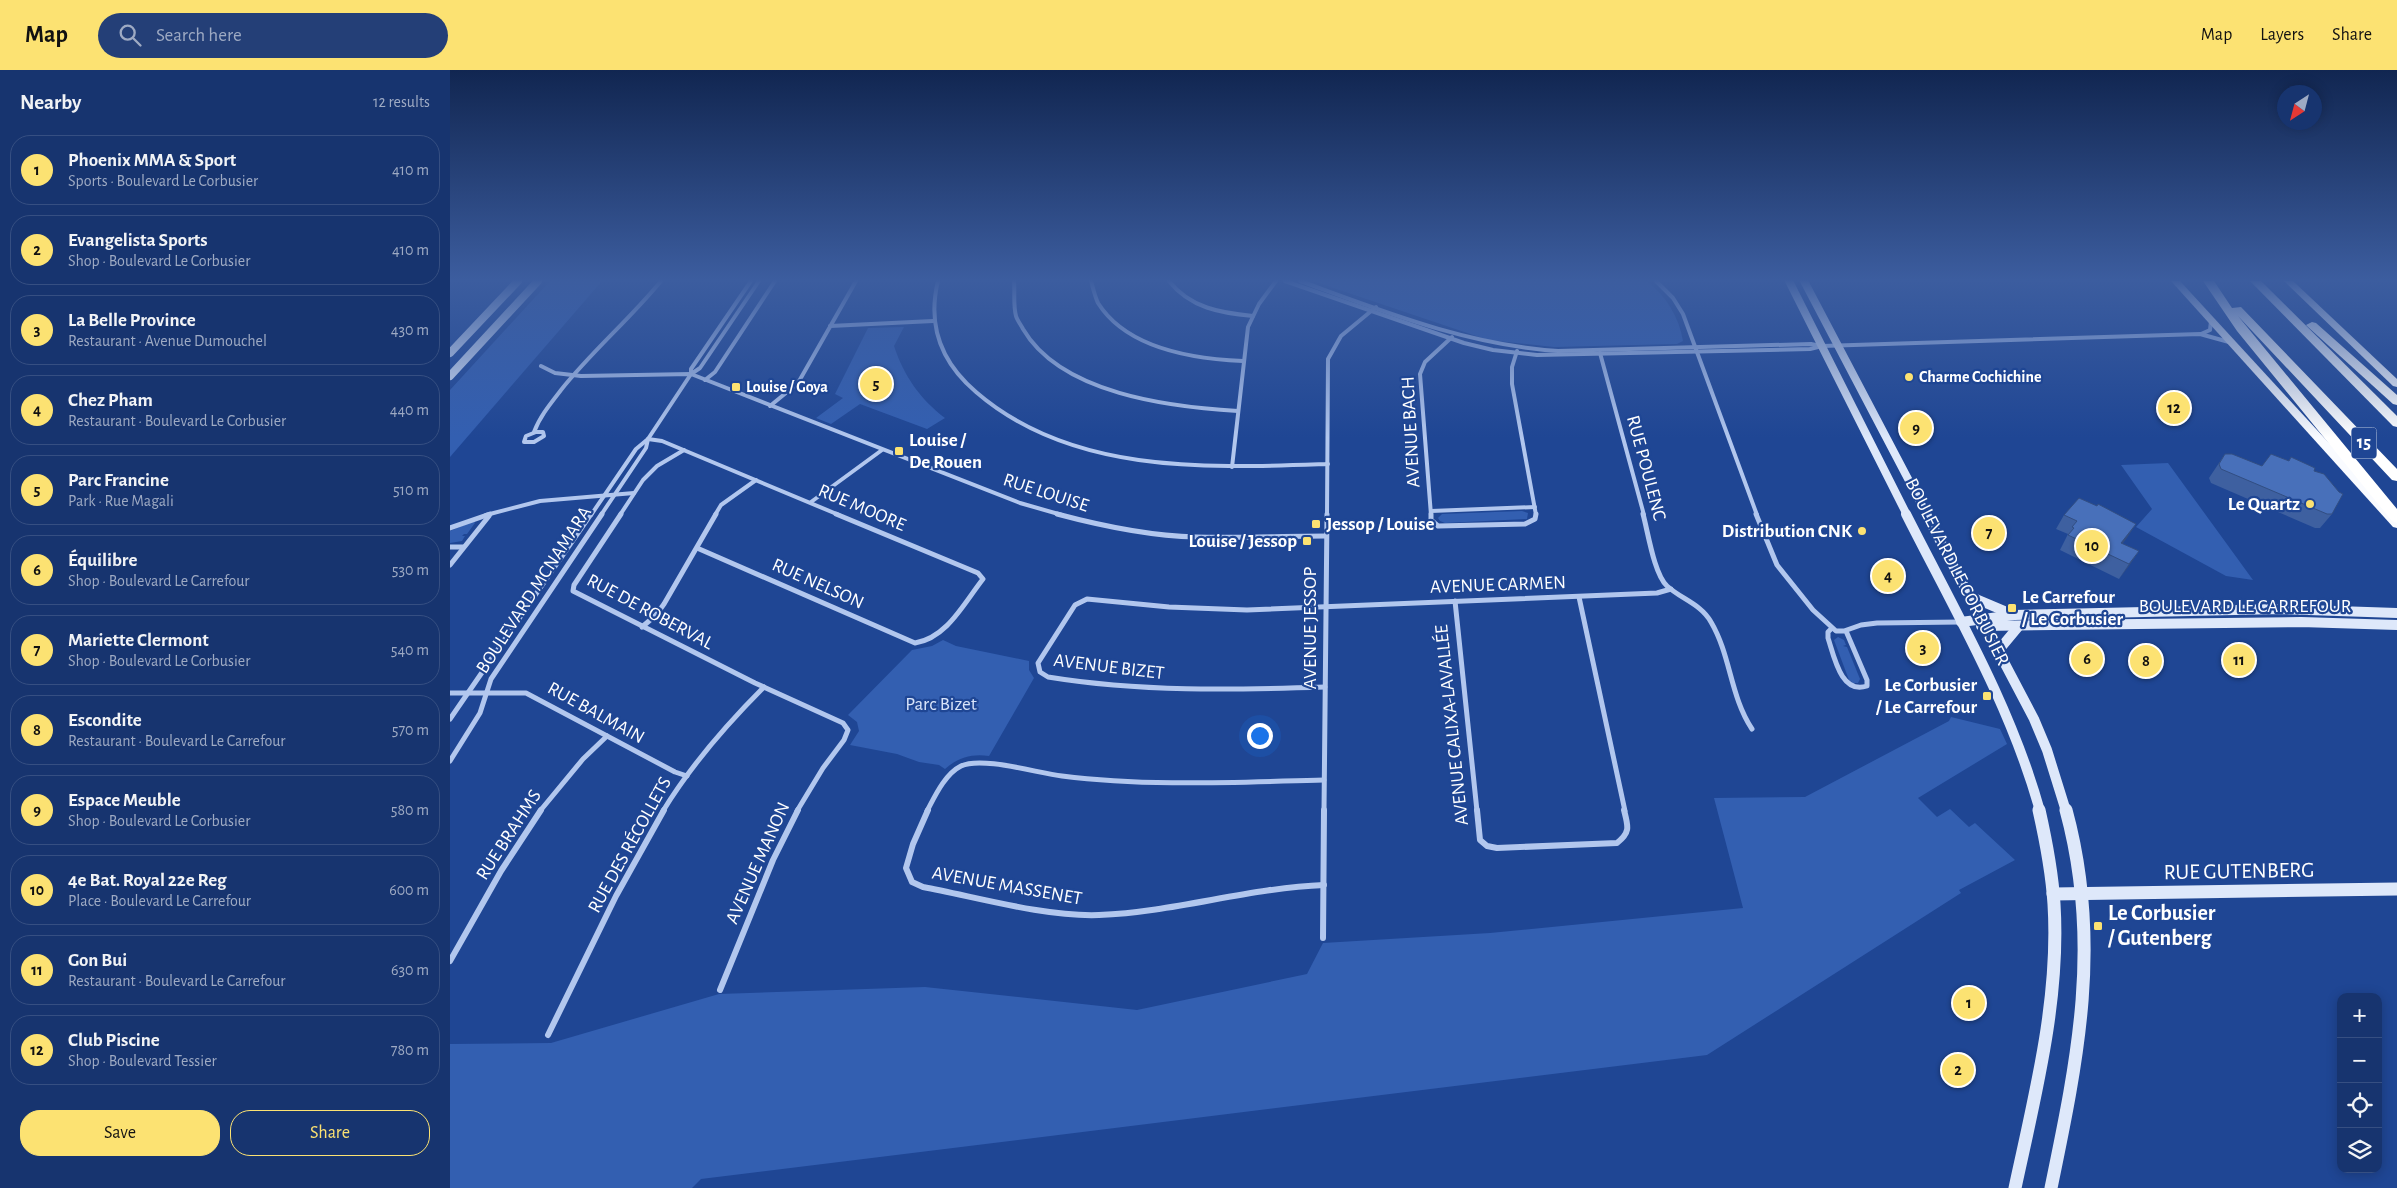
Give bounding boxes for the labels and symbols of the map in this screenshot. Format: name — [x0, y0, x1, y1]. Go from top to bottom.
north arrow — [2277, 85, 2322, 130]
pin: 5 — [860, 365, 892, 403]
place label: Charme Cochichine — [1919, 369, 2042, 385]
marker: Charme Cochichine — [1903, 371, 1915, 383]
street label: AVENUE BACH — [1399, 376, 1423, 488]
place label: Louise / Goya — [746, 379, 828, 396]
marker: Louise / Goya — [730, 381, 742, 393]
pin: 12 — [2158, 389, 2190, 427]
pin: 9 — [1900, 409, 1932, 447]
street label: RUE POULENC — [1623, 413, 1669, 523]
road number: 15 — [2352, 428, 2376, 458]
place label: Louise / De Rouen — [909, 431, 982, 472]
marker: Louise / De Rouen — [893, 445, 905, 457]
street label: RUE LOUISE — [1001, 470, 1091, 516]
street label: BOULEVARD LE CORBUSIER — [1902, 475, 2012, 669]
street label: RUE MOORE — [815, 481, 909, 535]
place label: Le Quartz — [2228, 495, 2300, 514]
marker: Le Quartz — [2304, 498, 2316, 510]
street label: BOULEVARD MCNAMARA — [473, 503, 595, 677]
pin: 7 — [1973, 514, 2005, 552]
place label: Jessop / Louise — [1326, 515, 1435, 534]
marker: Jessop / Louise — [1310, 518, 1322, 530]
place label: Distribution CNK — [1722, 522, 1853, 541]
marker: Distribution CNK — [1856, 525, 1868, 537]
pin: 10 — [2076, 527, 2108, 565]
place label: Louise / Jessop — [1188, 532, 1297, 551]
marker: Louise / Jessop — [1301, 535, 1313, 547]
street label: RUE NELSON — [769, 555, 867, 613]
pin: 4 — [1872, 557, 1904, 595]
street label: AVENUE JESSOP — [1301, 567, 1320, 689]
street label: RUE DE ROBERVAL — [584, 571, 716, 653]
street label: AVENUE CARMEN — [1430, 573, 1566, 597]
place label: Le Carrefour / Le Corbusier — [2021, 588, 2124, 629]
street label: BOULEVARD LE CARREFOUR — [2139, 597, 2351, 616]
marker: Le Carrefour / Le Corbusier — [2006, 602, 2018, 614]
street label: AVENUE CALIXA-LAVALLÉE — [1430, 624, 1472, 827]
pin: 3 — [1907, 629, 1939, 667]
pin: 6 — [2071, 640, 2103, 678]
pin: 11 — [2223, 641, 2255, 679]
pin: 8 — [2130, 642, 2162, 680]
street label: AVENUE BIZET — [1053, 651, 1165, 683]
place label: Le Corbusier / Le Carrefour — [1875, 676, 1977, 717]
street label: RUE BALMAIN — [544, 679, 648, 747]
marker: Le Corbusier / Le Carrefour — [1981, 690, 1993, 702]
park label: Parc Bizet — [905, 695, 977, 714]
your location — [1247, 723, 1273, 749]
street label: RUE DES RÉCOLLETS — [583, 773, 675, 916]
street label: RUE BRAHMS — [473, 787, 545, 883]
street label: AVENUE MANON — [723, 799, 793, 927]
street label: RUE GUTENBERG — [2163, 859, 2315, 883]
street label: AVENUE MASSENET — [930, 863, 1084, 909]
place label: Le Corbusier / Gutenberg — [2107, 902, 2216, 949]
marker: Le Corbusier / Gutenberg — [2092, 920, 2104, 932]
pin: 1 — [1953, 984, 1985, 1022]
pin: 2 — [1942, 1051, 1974, 1089]

